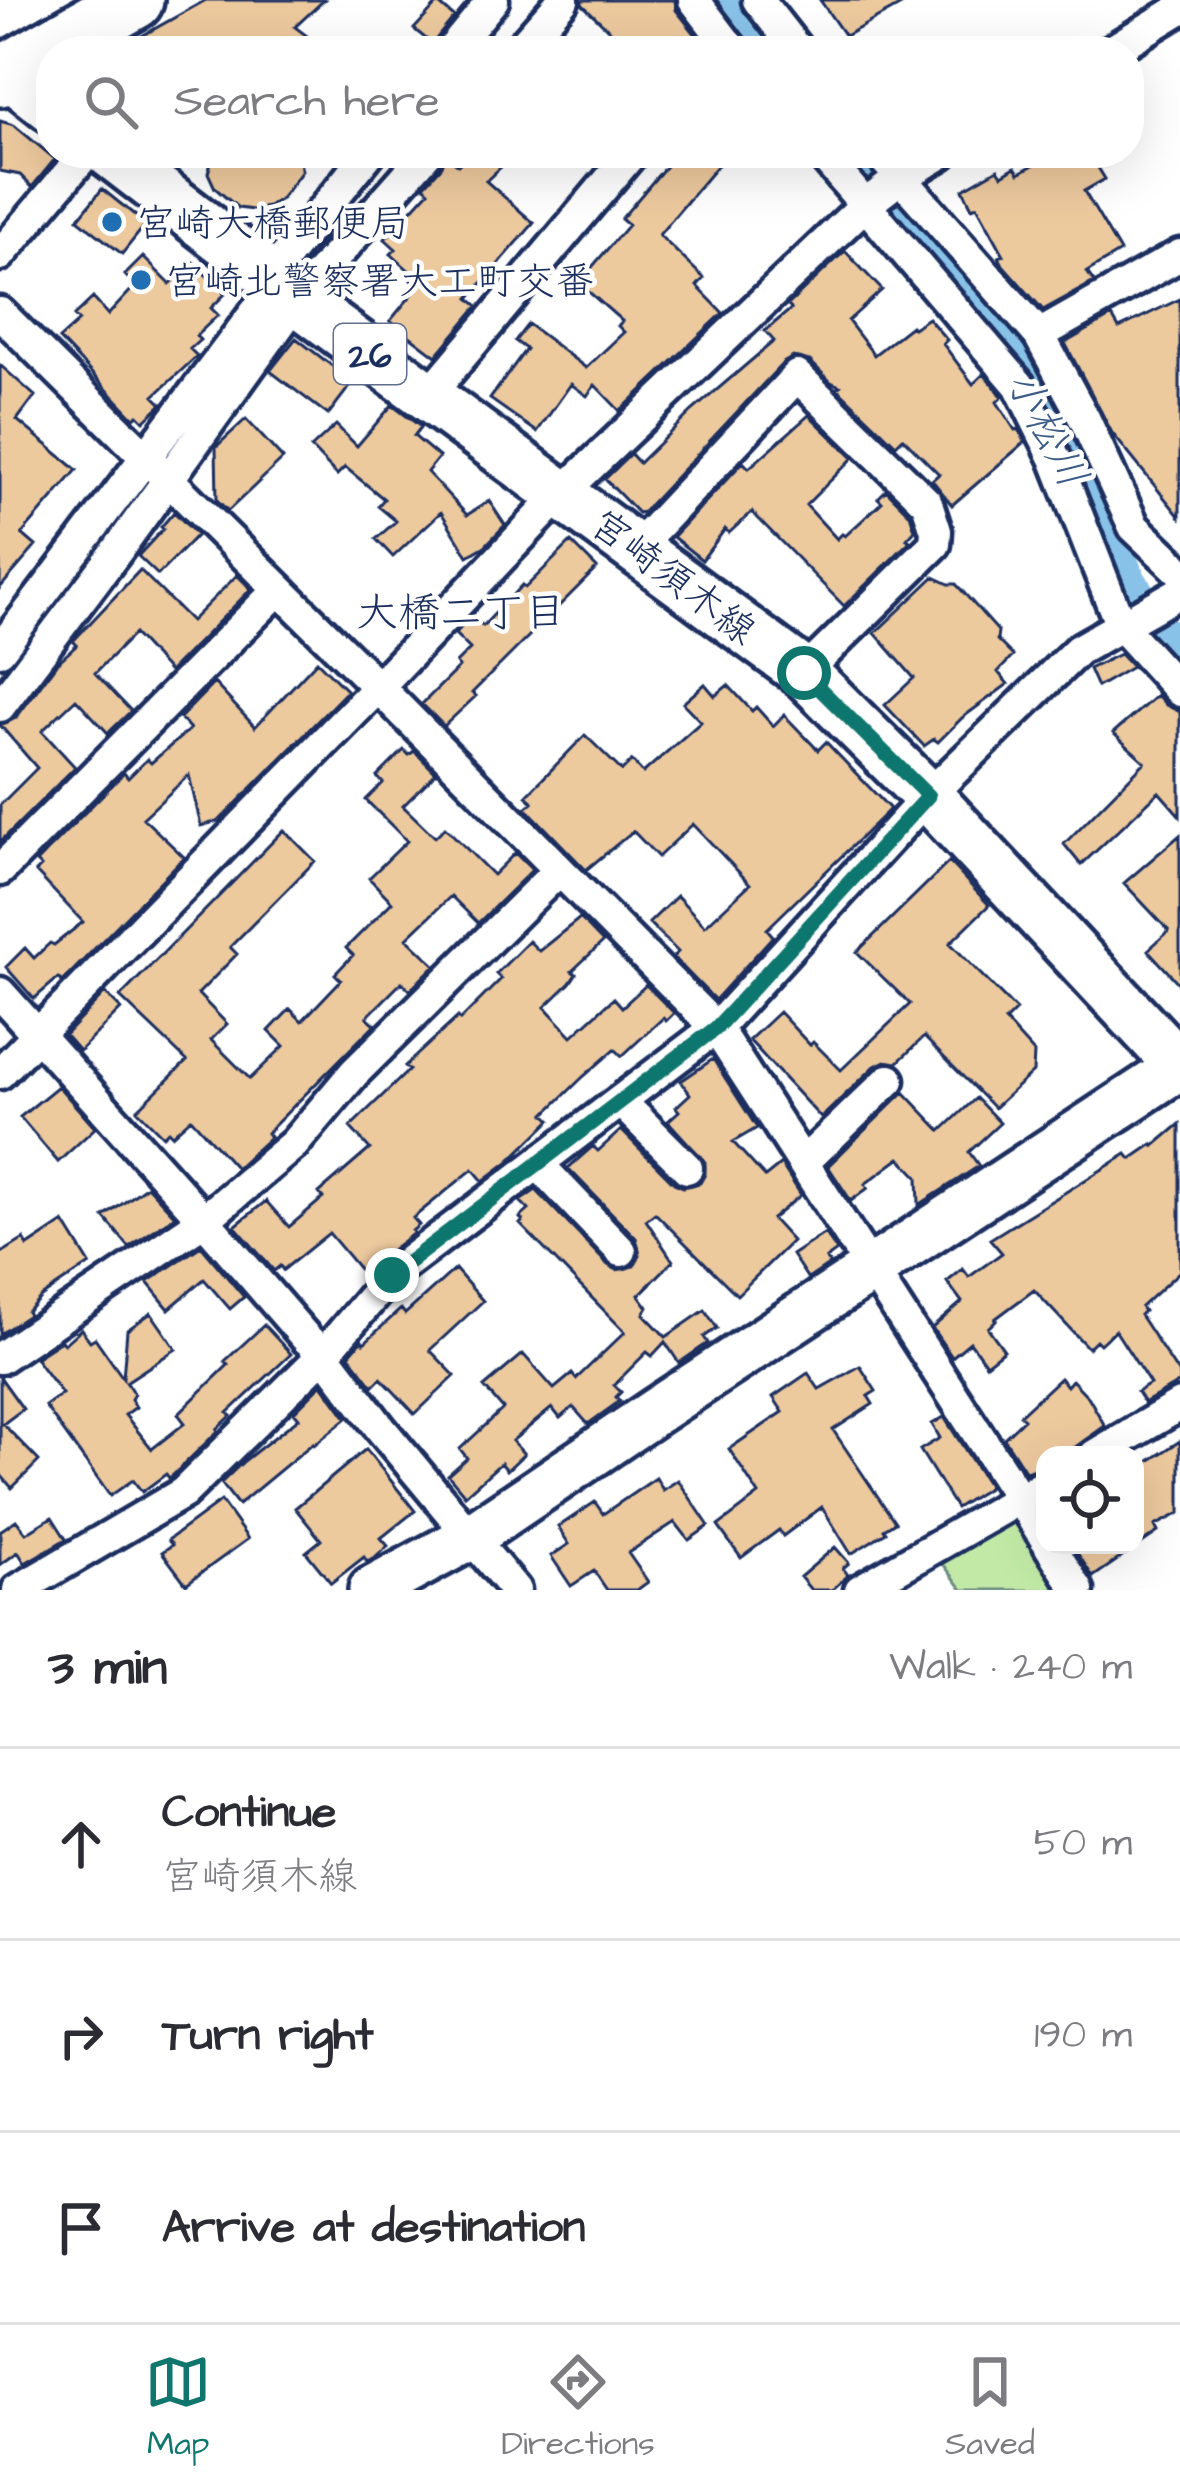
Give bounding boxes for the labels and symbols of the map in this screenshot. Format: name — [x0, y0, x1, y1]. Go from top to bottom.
place label: 宮崎大橋郵便局 — [136, 198, 409, 252]
marker: 宮崎大橋郵便局 — [99, 209, 125, 235]
place label: 宮崎北警察署大工町交番 — [165, 256, 594, 310]
marker: 宮崎北警察署大工町交番 — [128, 267, 154, 293]
road number: 26 — [334, 324, 406, 384]
water label: 小松川 — [990, 360, 1101, 499]
street label: 宮崎須木線 — [578, 498, 766, 659]
district label: 大橋二丁目 — [356, 585, 566, 643]
route start — [777, 646, 831, 700]
route end — [365, 1248, 419, 1302]

